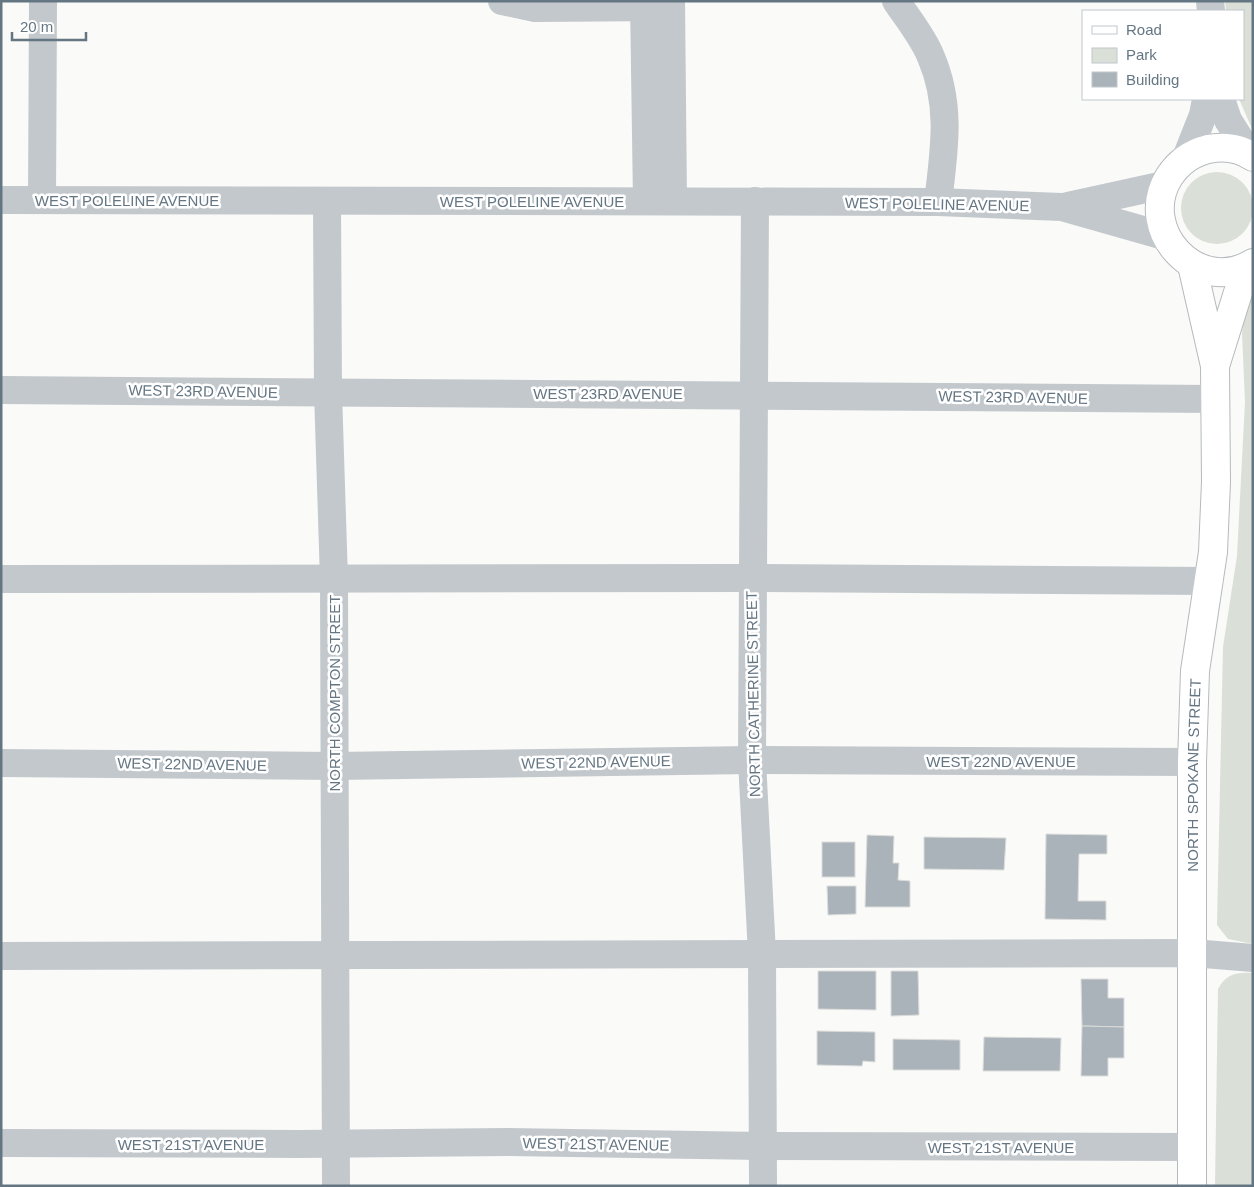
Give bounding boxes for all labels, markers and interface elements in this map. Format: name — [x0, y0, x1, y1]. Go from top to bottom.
scale bar — [12, 10, 86, 42]
legend — [1082, 10, 1244, 100]
text: 20 m — [20, 18, 53, 35]
text: Road — [1126, 21, 1162, 38]
text: Park — [1126, 46, 1157, 63]
text: Building — [1126, 71, 1179, 88]
street label: WEST POLELINE AVENUE — [35, 192, 219, 209]
street label: WEST POLELINE AVENUE — [440, 193, 624, 210]
street label: WEST POLELINE AVENUE — [845, 194, 1029, 214]
street label: WEST 23RD AVENUE — [128, 381, 278, 401]
street label: WEST 23RD AVENUE — [533, 385, 683, 402]
street label: WEST 23RD AVENUE — [938, 387, 1088, 407]
street label: NORTH CATHERINE STREET — [743, 591, 763, 797]
street label: NORTH COMPTON STREET — [326, 595, 343, 791]
street label: NORTH SPOKANE STREET — [1183, 678, 1203, 872]
street label: WEST 22ND AVENUE — [521, 752, 671, 772]
street label: WEST 22ND AVENUE — [926, 753, 1076, 770]
street label: WEST 22ND AVENUE — [117, 754, 267, 774]
street label: WEST 21ST AVENUE — [523, 1134, 669, 1154]
street label: WEST 21ST AVENUE — [118, 1136, 264, 1153]
street label: WEST 21ST AVENUE — [928, 1139, 1074, 1156]

